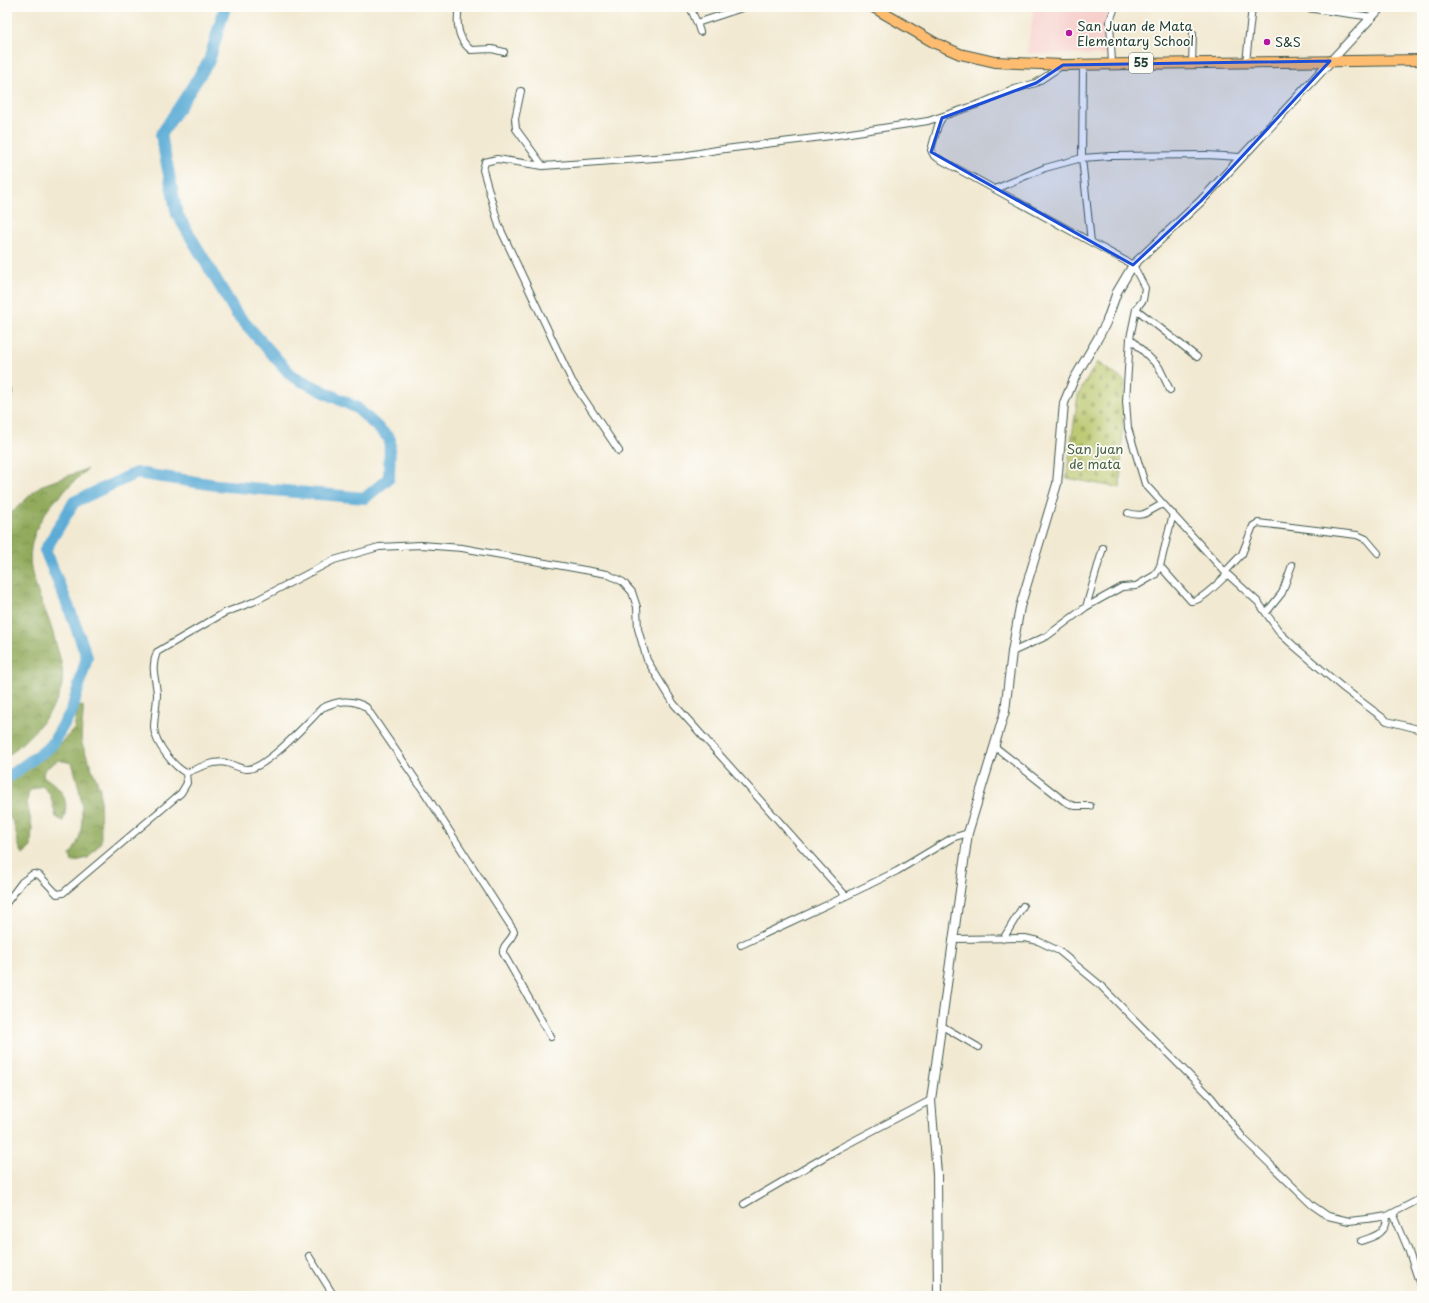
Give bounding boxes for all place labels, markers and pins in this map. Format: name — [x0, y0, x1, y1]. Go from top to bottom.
place label: San Juan de Mata Elementary School — [1077, 16, 1194, 50]
marker: San Juan de Mata Elementary School — [1064, 28, 1074, 38]
place label: S&S — [1275, 32, 1301, 51]
marker: S&S — [1262, 37, 1272, 47]

